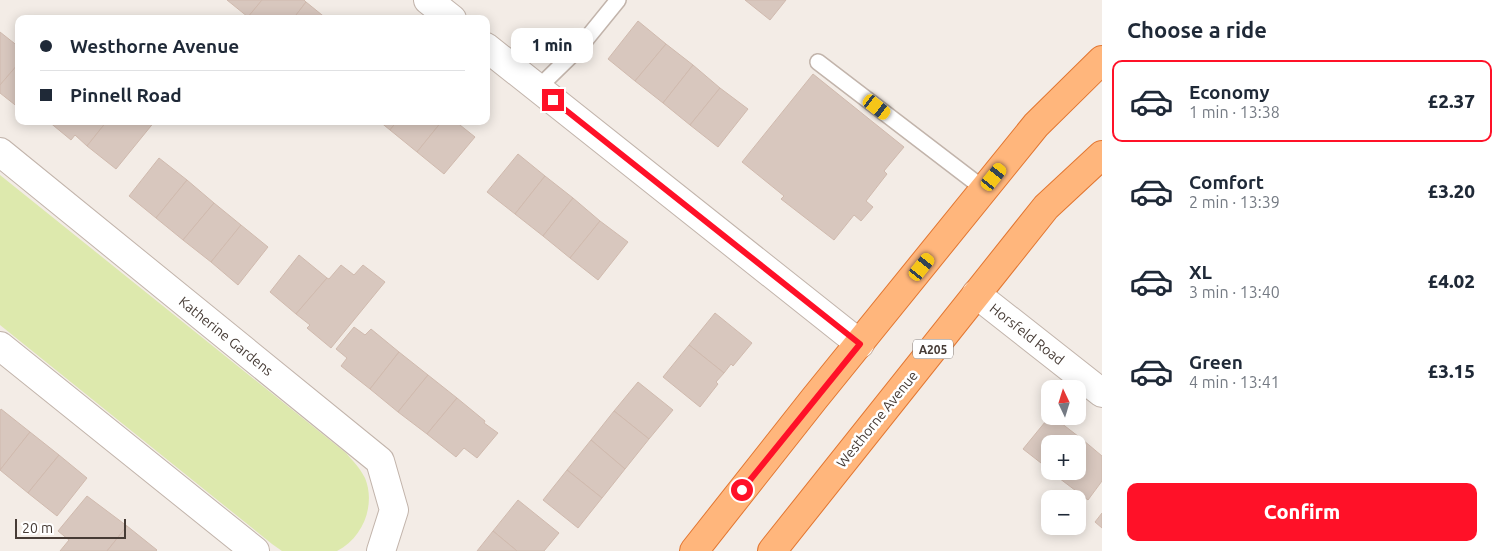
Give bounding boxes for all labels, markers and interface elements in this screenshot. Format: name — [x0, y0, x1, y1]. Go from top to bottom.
text: Choose a ride — [1127, 17, 1267, 42]
callout: 1 min — [512, 28, 594, 62]
text: Westhorne Avenue — [70, 35, 239, 57]
text: 1 min — [532, 36, 572, 54]
icon: car — [1129, 79, 1174, 124]
text: Economy — [1189, 81, 1270, 103]
text: Pinnell Road — [70, 84, 182, 106]
route end — [542, 89, 564, 111]
text: £2.37 — [1427, 90, 1475, 112]
car — [860, 92, 893, 122]
text: 1 min · 13:38 — [1189, 103, 1280, 121]
car — [978, 161, 1009, 193]
icon: car — [1129, 169, 1174, 214]
text: Comfort — [1189, 171, 1264, 193]
text: £3.20 — [1427, 180, 1475, 202]
text: 2 min · 13:39 — [1189, 193, 1280, 211]
car — [906, 251, 937, 283]
icon: car — [1129, 259, 1174, 304]
text: XL — [1189, 261, 1212, 283]
text: £4.02 — [1427, 270, 1475, 292]
text: 3 min · 13:40 — [1189, 283, 1280, 301]
street label: Katherine Gardens — [176, 293, 276, 379]
street label: Horsfeld Road — [987, 300, 1067, 368]
road number: A205 — [913, 339, 953, 358]
icon: car — [1129, 349, 1174, 394]
text: Green — [1189, 351, 1243, 373]
text: £3.15 — [1427, 360, 1475, 382]
street label: Westhorne Avenue — [833, 367, 921, 471]
text: 4 min · 13:41 — [1189, 373, 1280, 391]
north arrow — [1041, 380, 1086, 425]
map controls — [1041, 380, 1086, 535]
button: + — [1041, 435, 1086, 480]
route start — [731, 479, 753, 501]
button: Confirm — [1127, 483, 1477, 541]
button: − — [1041, 490, 1086, 535]
scale bar — [15, 516, 126, 539]
text: 20 m — [22, 520, 53, 536]

